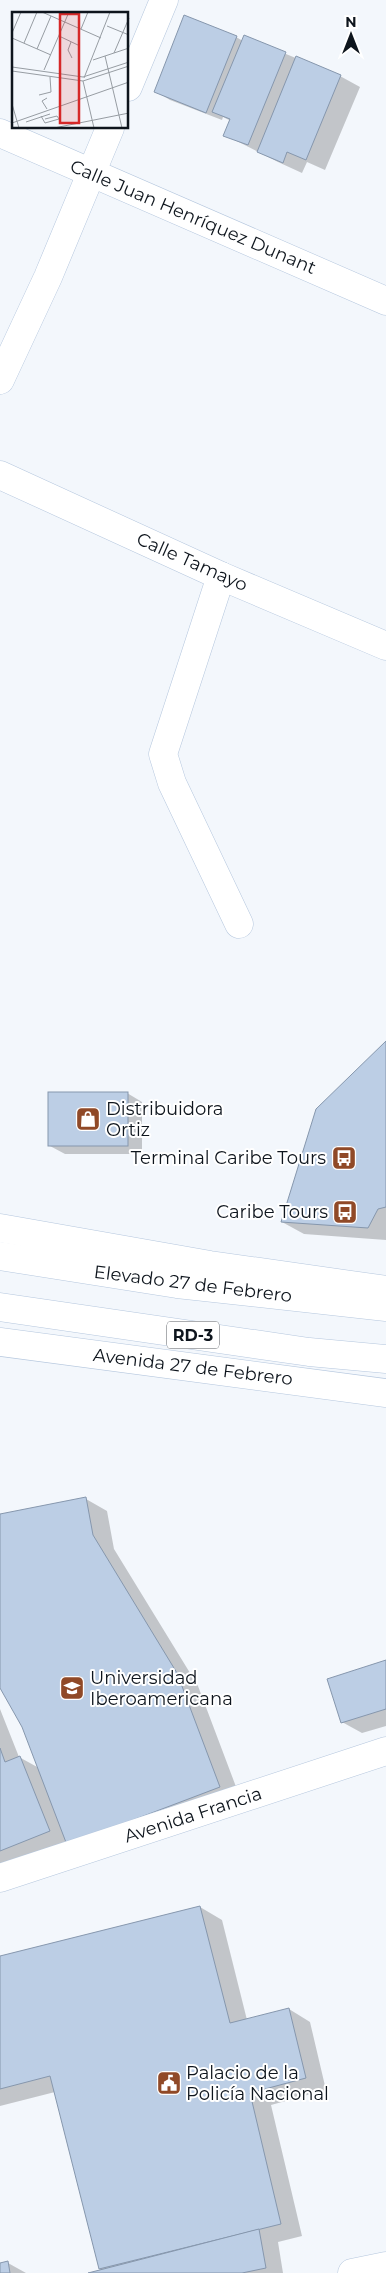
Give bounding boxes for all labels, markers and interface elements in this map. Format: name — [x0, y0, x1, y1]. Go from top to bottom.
north arrow — [326, 10, 376, 60]
inset map — [12, 12, 129, 129]
text: N — [345, 13, 357, 31]
street label: Calle Juan Henríquez Dunant — [67, 155, 319, 279]
street label: Calle Tamayo — [133, 528, 251, 596]
place label: Distribuidora Ortiz — [106, 1098, 223, 1141]
shop icon: Distribuidora Ortiz — [75, 1106, 101, 1132]
bus stop icon: Terminal Caribe Tours — [331, 1145, 357, 1171]
place label: Terminal Caribe Tours — [131, 1147, 326, 1169]
bus stop icon: Caribe Tours — [332, 1199, 358, 1225]
place label: Caribe Tours — [216, 1201, 328, 1223]
street label: Elevado 27 de Febrero — [93, 1261, 293, 1307]
road number: RD-3 — [167, 1322, 219, 1348]
street label: Avenida 27 de Febrero — [92, 1344, 294, 1390]
place label: Universidad Iberoamericana — [90, 1667, 233, 1710]
school or university icon: Universidad Iberoamericana — [59, 1675, 85, 1701]
street label: Avenida Francia — [121, 1782, 265, 1848]
place label: Palacio de la Policía Nacional — [186, 2062, 329, 2105]
public building icon: Palacio de la Policía Nacional — [156, 2070, 182, 2096]

